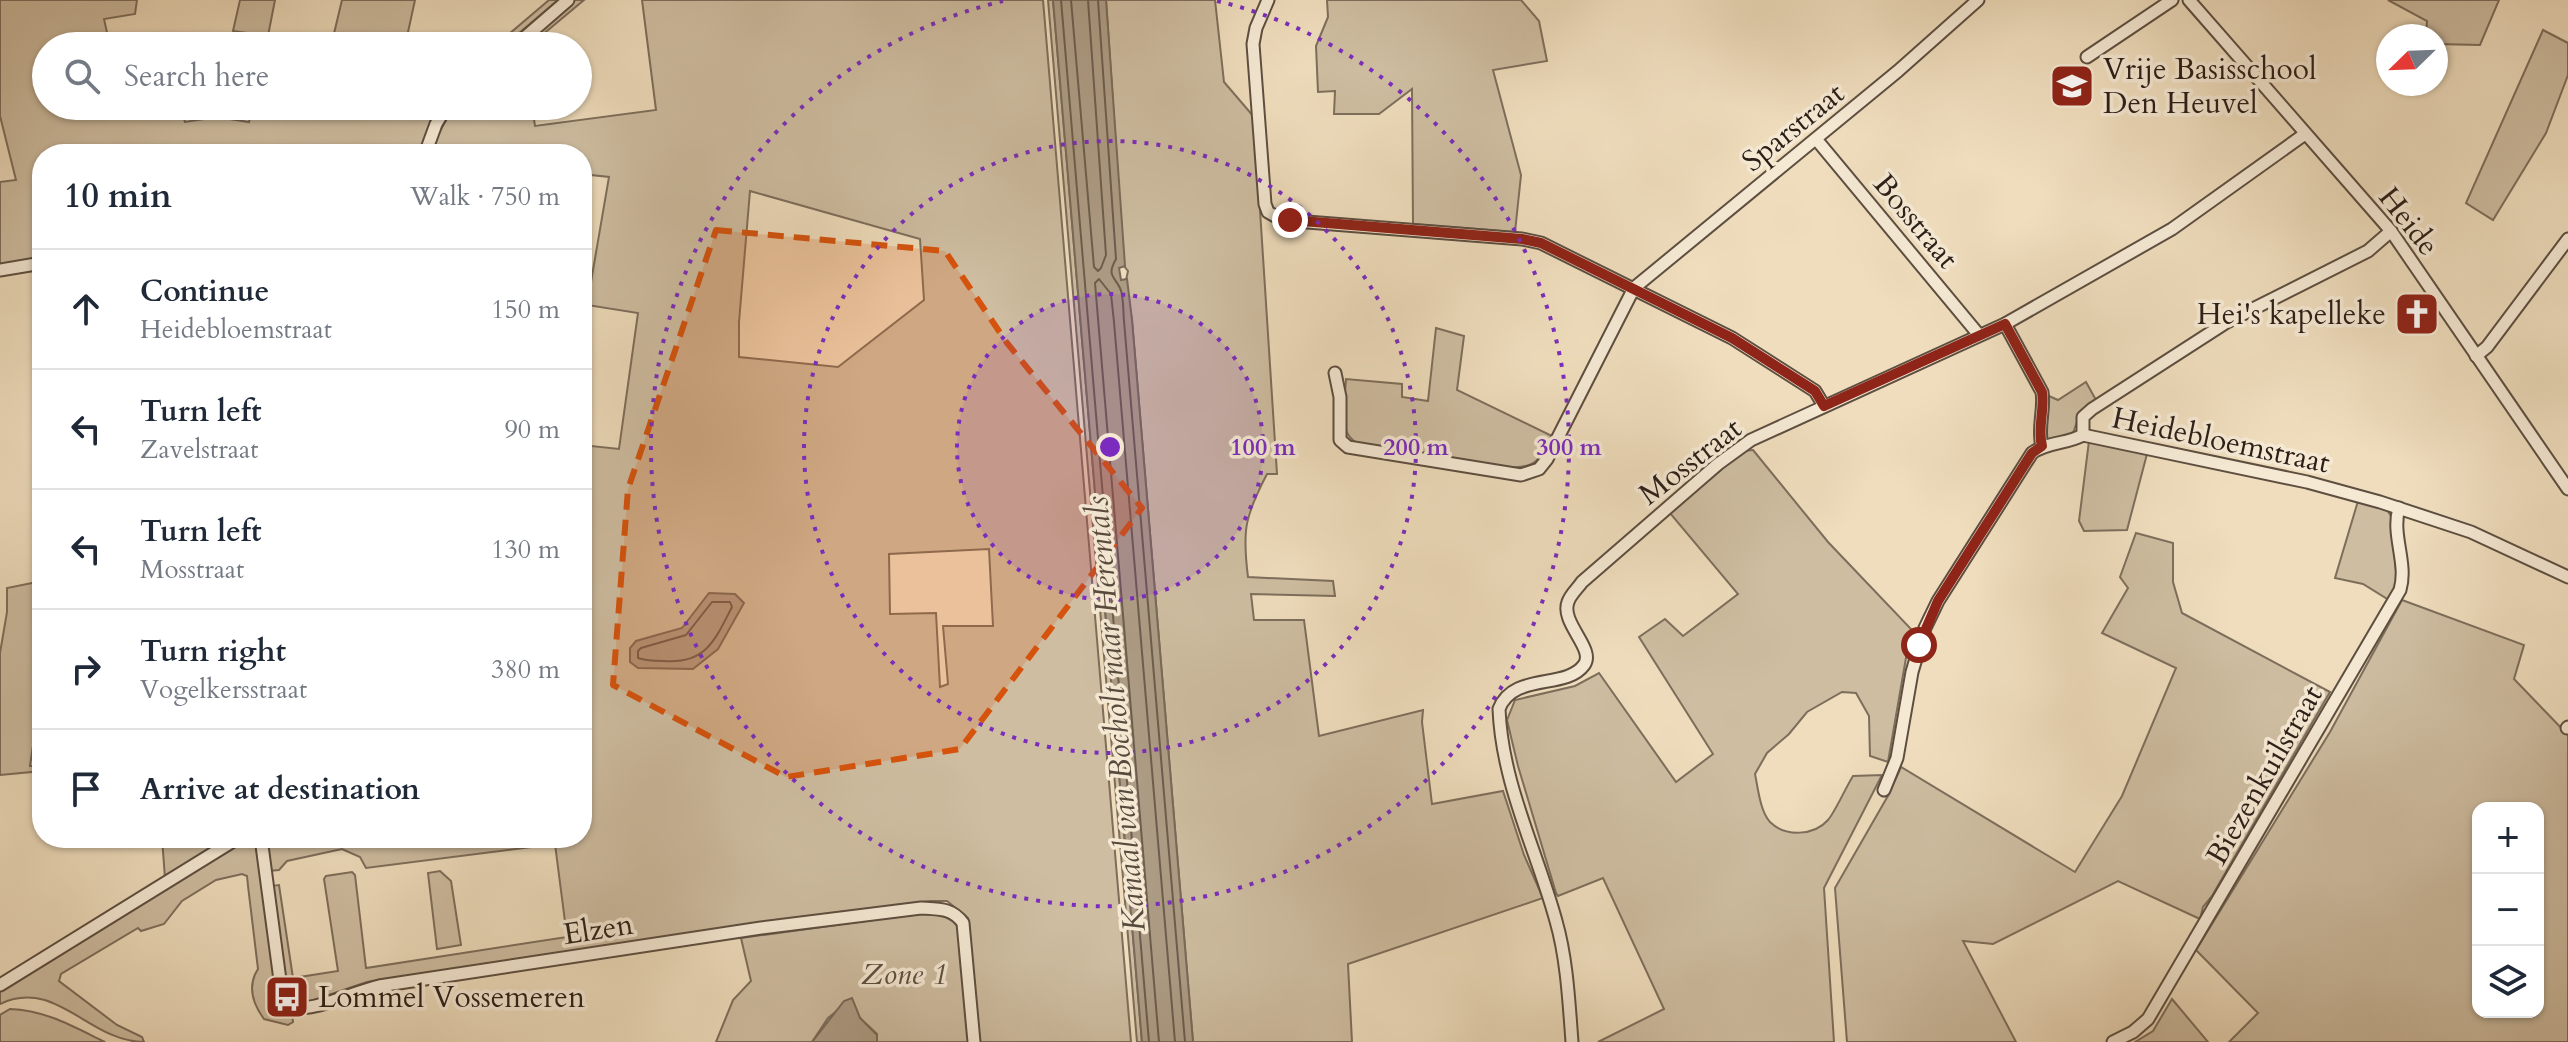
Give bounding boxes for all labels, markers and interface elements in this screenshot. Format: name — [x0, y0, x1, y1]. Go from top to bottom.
north arrow — [2376, 24, 2448, 96]
search box — [32, 32, 592, 120]
place label: Vrije Basisschool Den Heuvel — [2103, 49, 2317, 124]
icon: search — [60, 54, 104, 98]
text: Search here — [124, 56, 269, 97]
school or university icon: Vrije Basisschool Den Heuvel — [2048, 62, 2096, 110]
street label: Sparstraat — [1733, 73, 1854, 181]
street label: Bosstraat — [1864, 165, 1968, 278]
text: 10 min — [64, 173, 172, 219]
street label: Heide — [2369, 178, 2448, 264]
text: Walk · 750 m — [410, 179, 560, 214]
route end — [1272, 202, 1308, 238]
text: Continue — [140, 271, 269, 312]
icon: ahead — [64, 287, 108, 331]
church icon: Hei's kapelleke — [2393, 290, 2441, 338]
text: 150 m — [491, 292, 560, 327]
place label: Hei's kapelleke — [2197, 294, 2386, 335]
text: Heidebloemstraat — [140, 312, 332, 347]
text: Turn left — [140, 391, 262, 432]
street label: Heidebloemstraat — [2108, 397, 2334, 484]
icon: left — [64, 407, 108, 451]
street label: Mosstraat — [1630, 408, 1751, 515]
text: 90 m — [504, 412, 560, 447]
text: 100 m — [1230, 431, 1297, 464]
text: 200 m — [1383, 431, 1450, 464]
text: 300 m — [1536, 431, 1603, 464]
text: Zavelstraat — [140, 432, 258, 467]
centre of rings — [1096, 433, 1124, 461]
water label: Kanaal van Bocholt naar Herentals — [1075, 494, 1157, 934]
text: Turn left — [140, 511, 262, 552]
icon: left — [64, 527, 108, 571]
text: 130 m — [491, 532, 560, 567]
text: Mosstraat — [140, 552, 244, 587]
route start — [1901, 627, 1937, 663]
text: Turn right — [140, 631, 286, 672]
icon: right — [64, 647, 108, 691]
text: 380 m — [491, 652, 560, 687]
text: Vogelkersstraat — [140, 672, 307, 707]
street label: Biezenkuilstraat — [2196, 678, 2333, 873]
icon: arrive — [64, 767, 108, 811]
text: Arrive at destination — [140, 769, 420, 810]
map controls — [2472, 802, 2544, 1018]
button: + — [2472, 802, 2544, 874]
button: − — [2472, 874, 2544, 946]
street label: Elzen — [560, 904, 636, 955]
button: layers — [2472, 946, 2544, 1018]
park label: Zone 1 — [861, 954, 947, 995]
bus stop icon: Lommel Vossemeren — [263, 973, 311, 1021]
place label: Lommel Vossemeren — [318, 977, 585, 1018]

